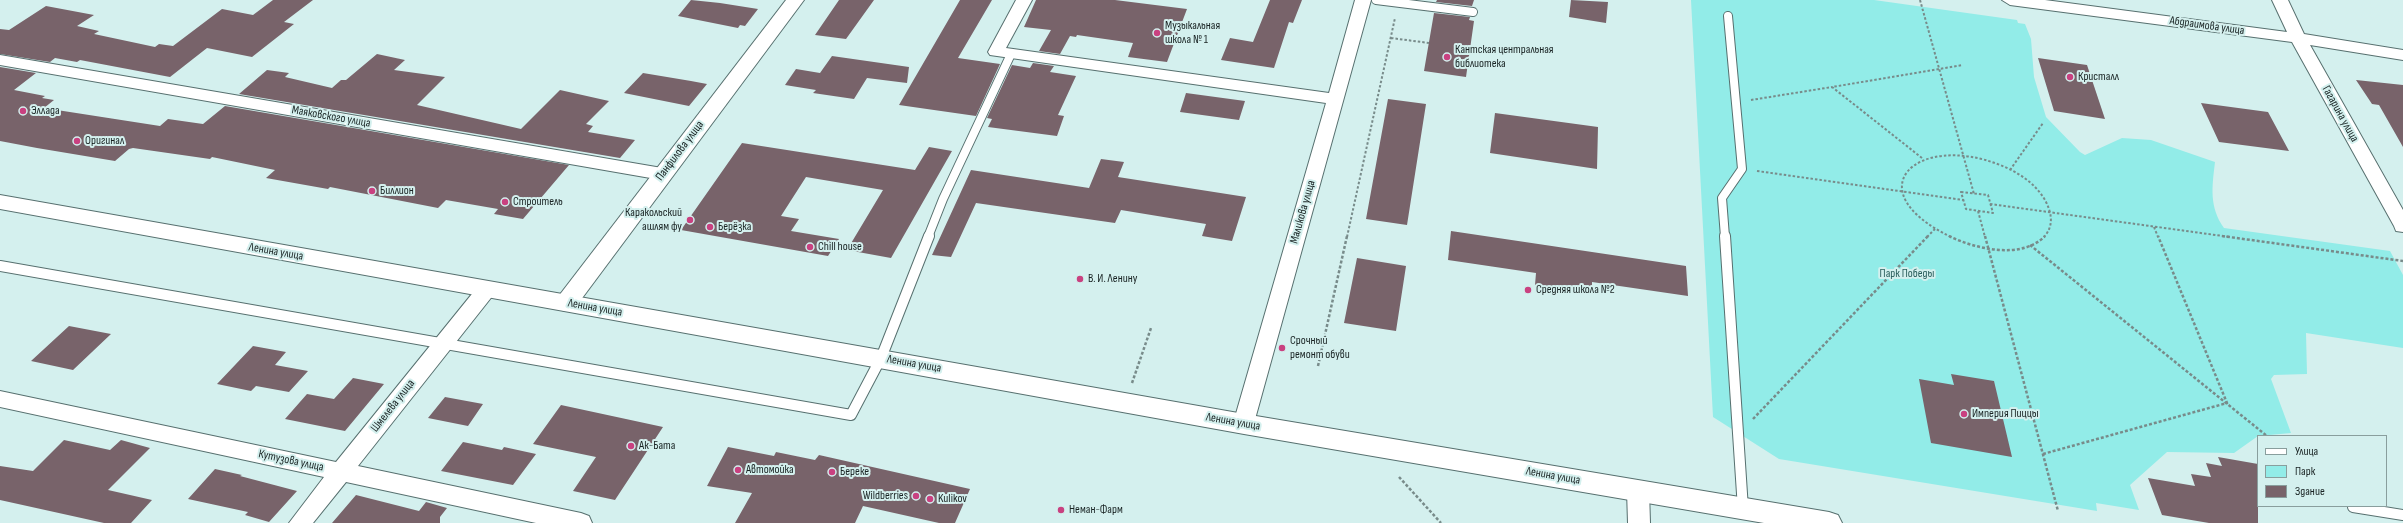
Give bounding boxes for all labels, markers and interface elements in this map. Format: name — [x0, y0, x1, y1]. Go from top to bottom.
street label: Абдраимова улица — [2169, 14, 2245, 38]
place label: Музыкальная школа № 1 — [1165, 19, 1220, 47]
marker: Музыкальная школа № 1 — [1152, 28, 1162, 38]
place label: Кантская центральная библиотека — [1455, 43, 1554, 71]
marker: Кантская центральная библиотека — [1442, 52, 1452, 62]
place label: Кристалл — [2078, 70, 2119, 84]
marker: Кристалл — [2065, 72, 2075, 82]
street label: Гагарина улица — [2319, 83, 2361, 145]
street label: Маяковского улица — [290, 103, 372, 131]
place label: Эллада — [31, 104, 60, 118]
marker: Эллада — [18, 106, 28, 116]
street label: Панфилова улица — [653, 118, 707, 184]
place label: Оригинал — [85, 134, 124, 148]
marker: Оригинал — [72, 136, 82, 146]
street label: Маликова улица — [1287, 179, 1319, 245]
place label: Биллион — [380, 184, 414, 198]
marker: Биллион — [367, 186, 377, 196]
place label: Строитель — [513, 195, 563, 209]
marker: Строитель — [500, 197, 510, 207]
place label: Каракольский ашлям фу — [625, 206, 682, 234]
marker: Каракольский ашлям фу — [685, 215, 695, 225]
place label: Берёзка — [718, 220, 751, 234]
marker: Берёзка — [705, 222, 715, 232]
street label: Ленина улица — [248, 240, 304, 264]
place label: Chill house — [818, 240, 862, 254]
marker: Chill house — [805, 242, 815, 252]
park label: Парк Победы — [1880, 267, 1934, 281]
place label: В. И. Ленину — [1088, 272, 1137, 286]
marker: В. И. Ленину — [1075, 274, 1085, 284]
place label: Средняя школа №2 — [1536, 283, 1615, 297]
marker: Средняя школа №2 — [1523, 285, 1533, 295]
street label: Ленина улица — [567, 296, 623, 320]
place label: Срочный ремонт обуви — [1290, 334, 1350, 362]
marker: Срочный ремонт обуви — [1277, 343, 1287, 353]
street label: Ленина улица — [886, 352, 942, 376]
street label: Шмелева улица — [368, 377, 418, 435]
place label: Империя Пиццы — [1972, 407, 2039, 421]
marker: Империя Пиццы — [1959, 409, 1969, 419]
street label: Ленина улица — [1205, 410, 1261, 434]
legend — [2257, 435, 2387, 507]
place label: Ак-Бата — [639, 439, 675, 453]
marker: Ак-Бата — [626, 441, 636, 451]
text: Улица — [2295, 444, 2318, 459]
street label: Кутузова улица — [257, 447, 325, 475]
place label: Автомойка — [746, 463, 794, 477]
street label: Ленина улица — [1525, 464, 1581, 488]
text: Парк — [2295, 464, 2315, 479]
marker: Автомойка — [733, 465, 743, 475]
place label: Береке — [840, 465, 869, 479]
marker: Береке — [827, 467, 837, 477]
text: Здание — [2295, 484, 2325, 499]
place label: Wildberries — [863, 489, 908, 503]
marker: Wildberries — [911, 491, 921, 501]
place label: Kulikov — [938, 492, 967, 506]
marker: Kulikov — [925, 494, 935, 504]
place label: Неман-Фарм — [1069, 503, 1123, 517]
marker: Неман-Фарм — [1056, 505, 1066, 515]

